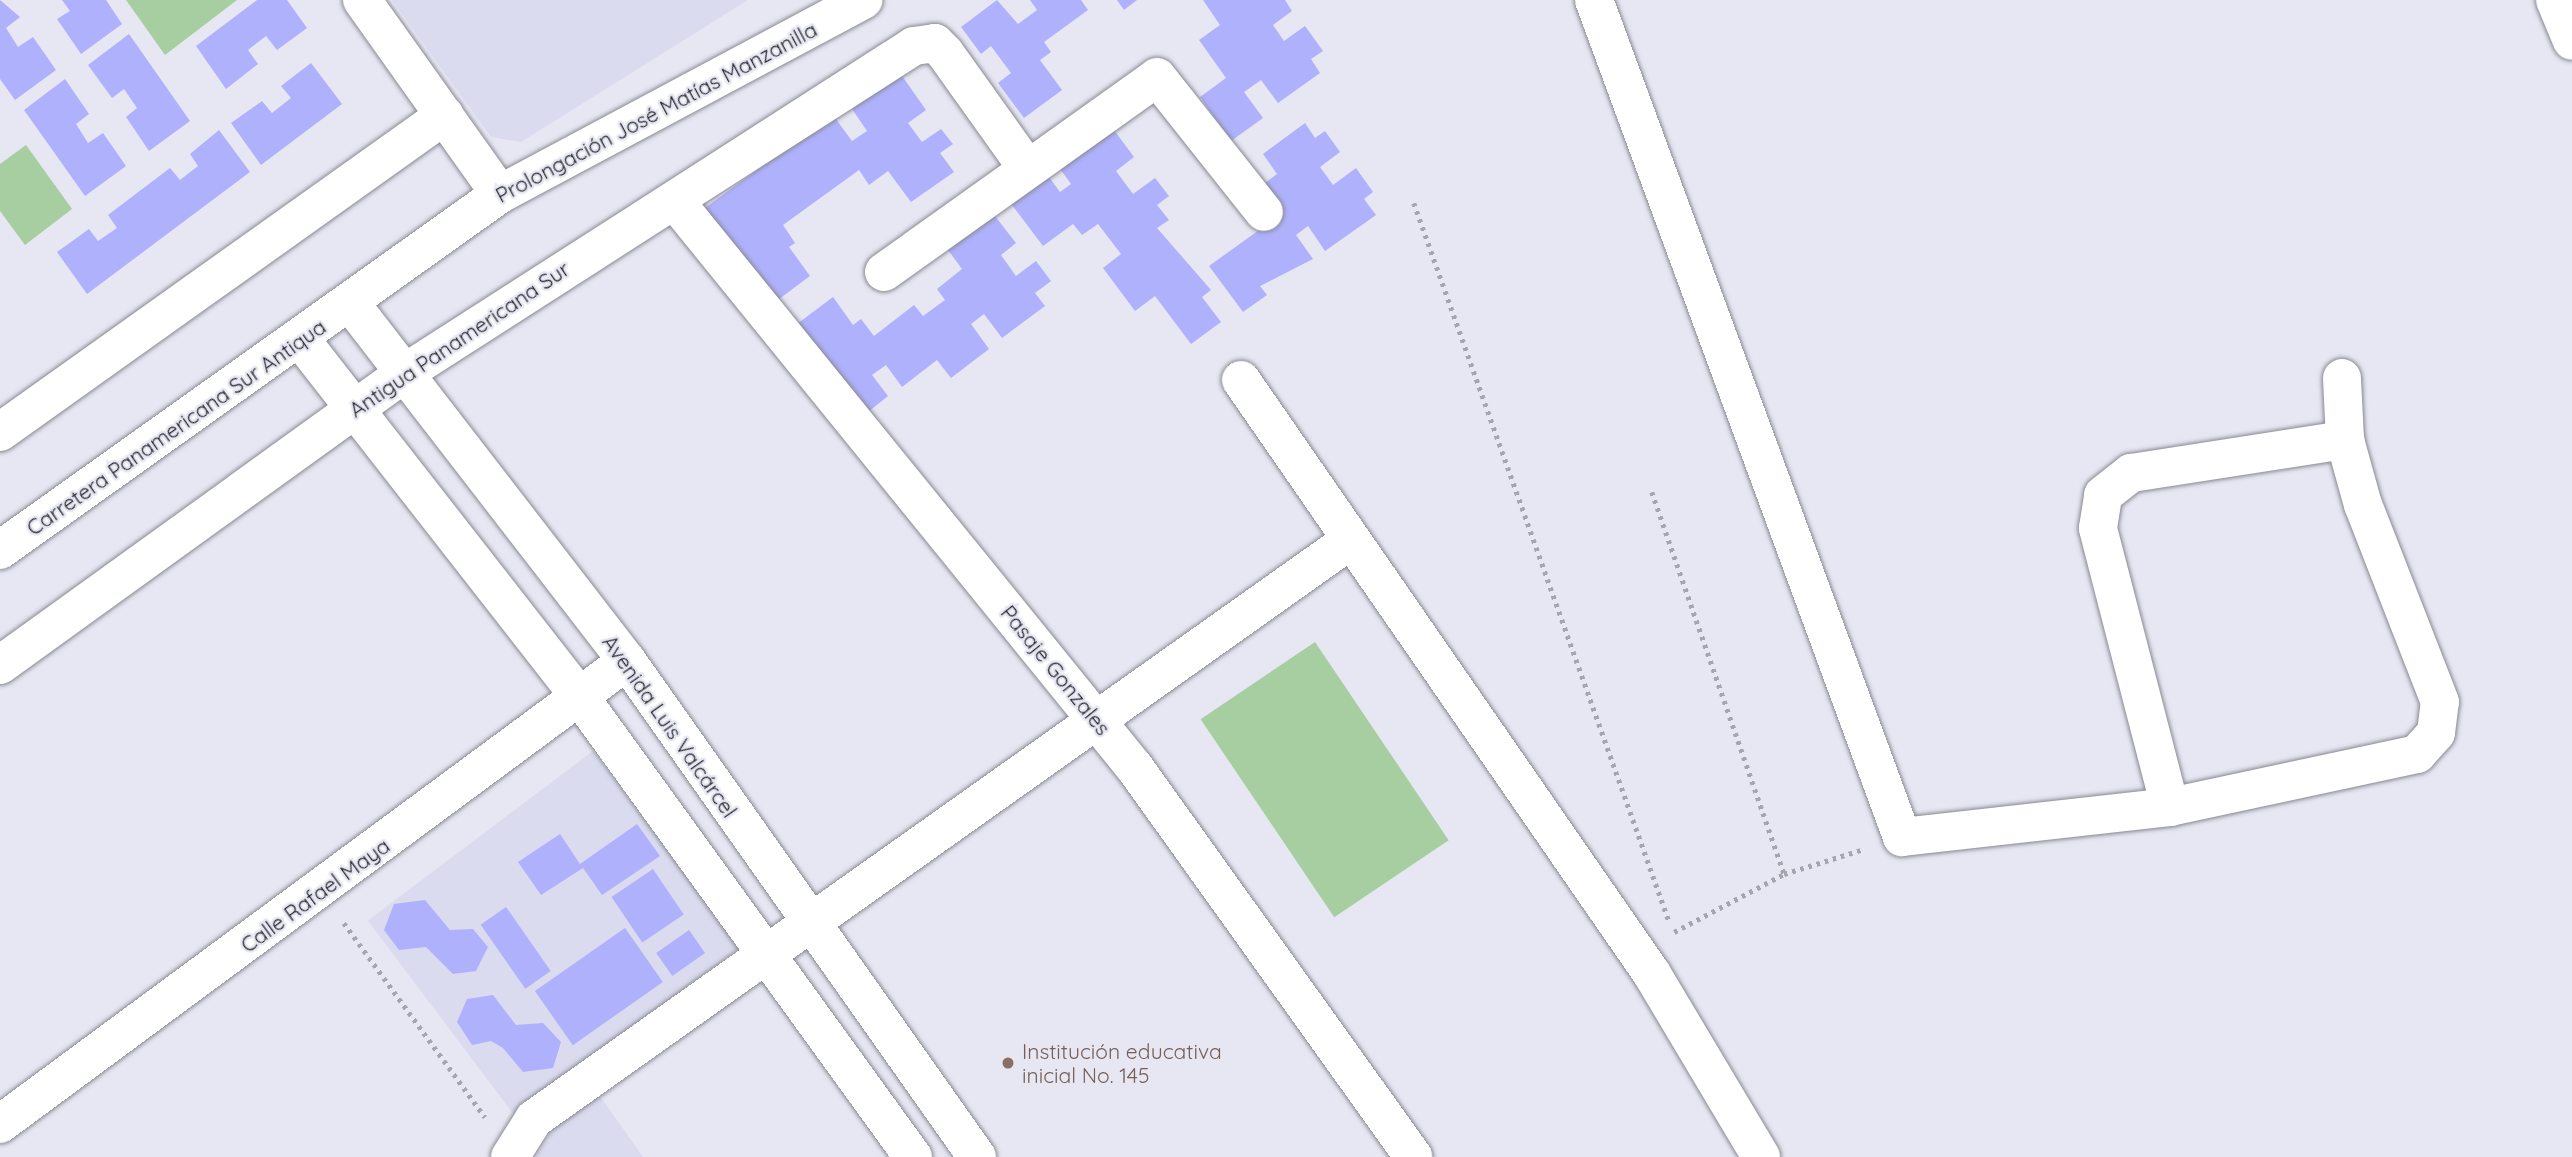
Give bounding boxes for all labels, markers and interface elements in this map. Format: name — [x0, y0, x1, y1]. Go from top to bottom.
street label: Prolongación José Matías Manzanilla — [491, 16, 821, 208]
street label: Antigua Panamericana Sur — [344, 256, 574, 422]
street label: Carretera Panamericana Sur Antiqua — [22, 314, 330, 540]
street label: Pasaje Gonzales — [996, 600, 1116, 740]
street label: Avenida Luis Valcárcel — [598, 630, 742, 822]
street label: Calle Rafael Maya — [236, 833, 394, 957]
place label: Institución educativa inicial No. 145 — [1022, 1038, 1222, 1088]
marker: Institución educativa inicial No. 145 — [1000, 1055, 1016, 1071]

